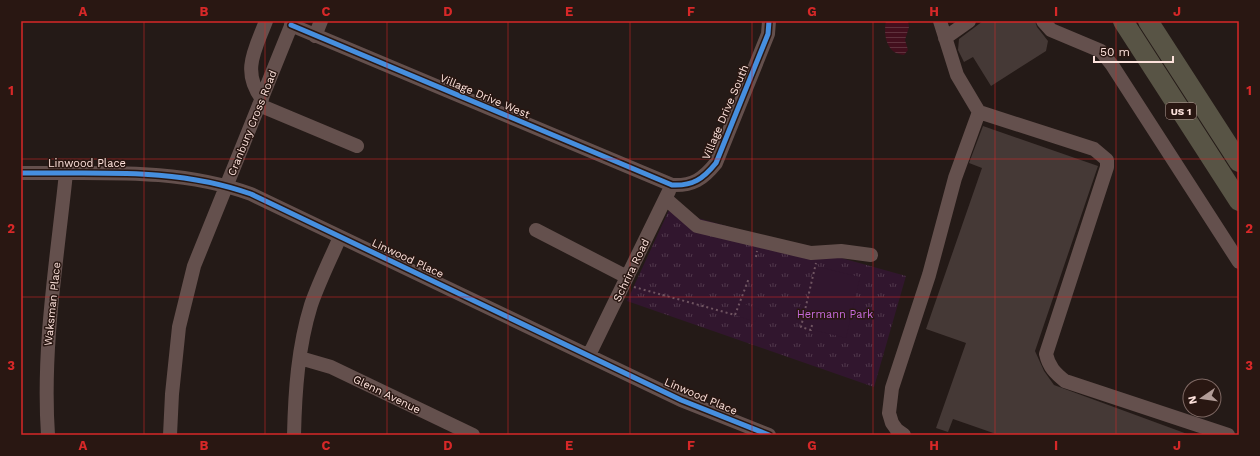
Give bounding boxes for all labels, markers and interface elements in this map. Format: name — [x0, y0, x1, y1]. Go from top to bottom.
text: A — [79, 4, 88, 19]
text: B — [200, 4, 209, 19]
text: C — [322, 4, 331, 19]
text: D — [443, 4, 453, 19]
text: E — [565, 4, 573, 19]
text: F — [687, 4, 695, 19]
text: G — [807, 4, 817, 19]
text: H — [929, 4, 939, 19]
text: I — [1054, 4, 1058, 19]
text: J — [1173, 4, 1181, 19]
scale bar — [1094, 38, 1173, 64]
text: 50 m — [1100, 45, 1130, 59]
street label: Village Drive South — [700, 63, 751, 162]
street label: Cranbury Cross Road — [225, 68, 280, 178]
street label: Village Drive West — [438, 72, 532, 121]
text: 1 — [8, 83, 14, 98]
text: 1 — [1246, 83, 1252, 98]
road number: US 1 — [1166, 103, 1196, 119]
street label: Linwood Place — [48, 157, 126, 170]
text: 2 — [7, 221, 15, 236]
text: 2 — [1245, 221, 1253, 236]
street label: Linwood Place — [370, 236, 446, 281]
street label: Schrira Road — [611, 237, 652, 304]
street label: Waksman Place — [42, 261, 63, 347]
park label: Hermann Park — [797, 308, 873, 321]
text: 3 — [7, 358, 15, 373]
text: 3 — [1245, 358, 1253, 373]
street label: Glenn Avenue — [351, 372, 423, 416]
street label: Linwood Place — [662, 375, 739, 418]
north arrow — [1182, 378, 1222, 418]
text: N — [1185, 395, 1200, 406]
text: A — [79, 438, 88, 453]
text: B — [200, 438, 209, 453]
text: C — [322, 438, 331, 453]
text: D — [443, 438, 453, 453]
text: E — [565, 438, 573, 453]
text: F — [687, 438, 695, 453]
text: G — [807, 438, 817, 453]
text: H — [929, 438, 939, 453]
text: I — [1054, 438, 1058, 453]
text: J — [1173, 438, 1181, 453]

